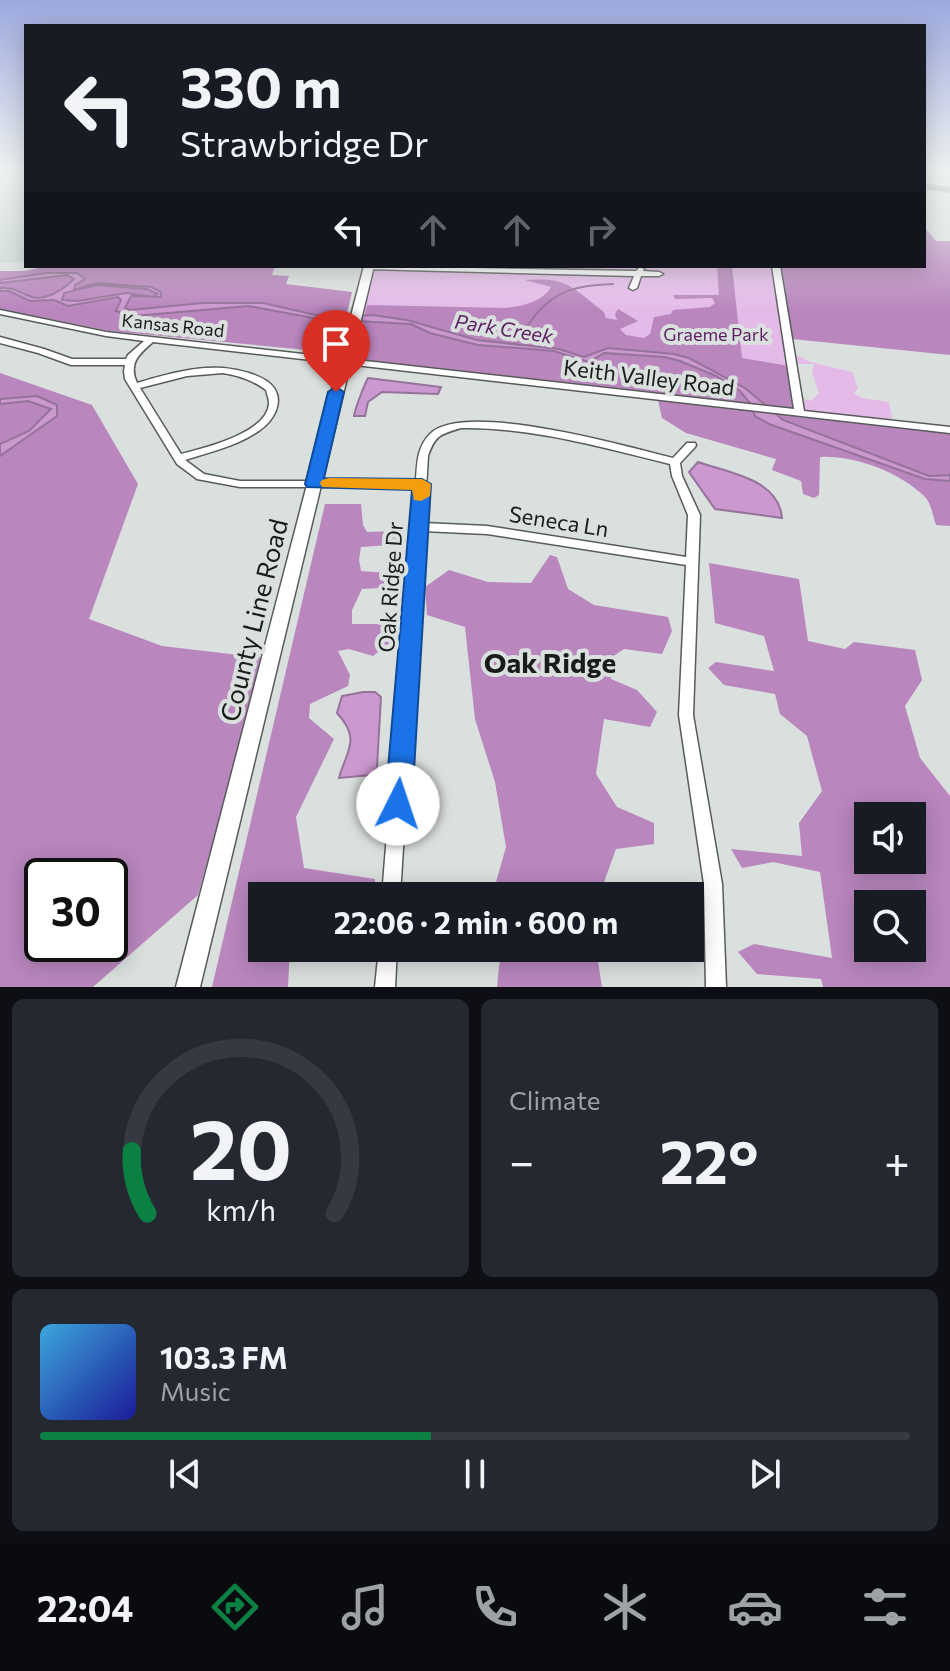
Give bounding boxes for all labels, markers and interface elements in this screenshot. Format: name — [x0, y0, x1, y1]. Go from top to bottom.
text: 330 m — [180, 51, 342, 120]
icon: left — [48, 56, 152, 160]
text: Strawbridge Dr — [180, 120, 428, 164]
icon: left — [327, 208, 371, 252]
icon: ahead — [411, 208, 455, 252]
icon: ahead — [495, 208, 539, 252]
icon: right — [579, 208, 623, 252]
water label: Park Creek — [453, 308, 556, 348]
street label: Kansas Road — [121, 309, 225, 341]
pin — [302, 310, 370, 392]
icon: arrive — [314, 322, 358, 366]
park label: Graeme Park — [663, 323, 769, 345]
street label: Keith Valley Road — [562, 353, 736, 401]
street label: Seneca Ln — [507, 500, 611, 542]
street label: County Line Road — [213, 515, 293, 725]
street label: Oak Ridge Dr — [372, 520, 408, 653]
district label: Oak Ridge — [484, 645, 616, 679]
position arrow — [356, 762, 440, 846]
map controls — [854, 802, 926, 962]
button: sound — [854, 802, 926, 874]
speed limit sign: 30 — [24, 858, 128, 962]
button: search — [854, 890, 926, 962]
text: 22:06 · 2 min · 600 m — [334, 903, 618, 940]
text: Climate — [509, 1084, 601, 1115]
text: 20 — [189, 1095, 292, 1197]
text: 22° — [660, 1123, 758, 1196]
text: − — [509, 1133, 534, 1187]
text: + — [884, 1133, 910, 1187]
text: km/h — [206, 1192, 275, 1227]
text: 103.3 FM — [160, 1338, 288, 1375]
text: Music — [160, 1375, 231, 1406]
icon: previous — [163, 1452, 207, 1496]
icon: pause — [453, 1452, 497, 1496]
icon: next — [743, 1452, 787, 1496]
icon: directions — [207, 1579, 263, 1635]
icon: music — [337, 1579, 393, 1635]
icon: phone — [467, 1579, 523, 1635]
icon: climate — [597, 1579, 653, 1635]
icon: car — [727, 1579, 783, 1635]
icon: filters — [857, 1579, 913, 1635]
text: 22:04 — [37, 1585, 133, 1629]

